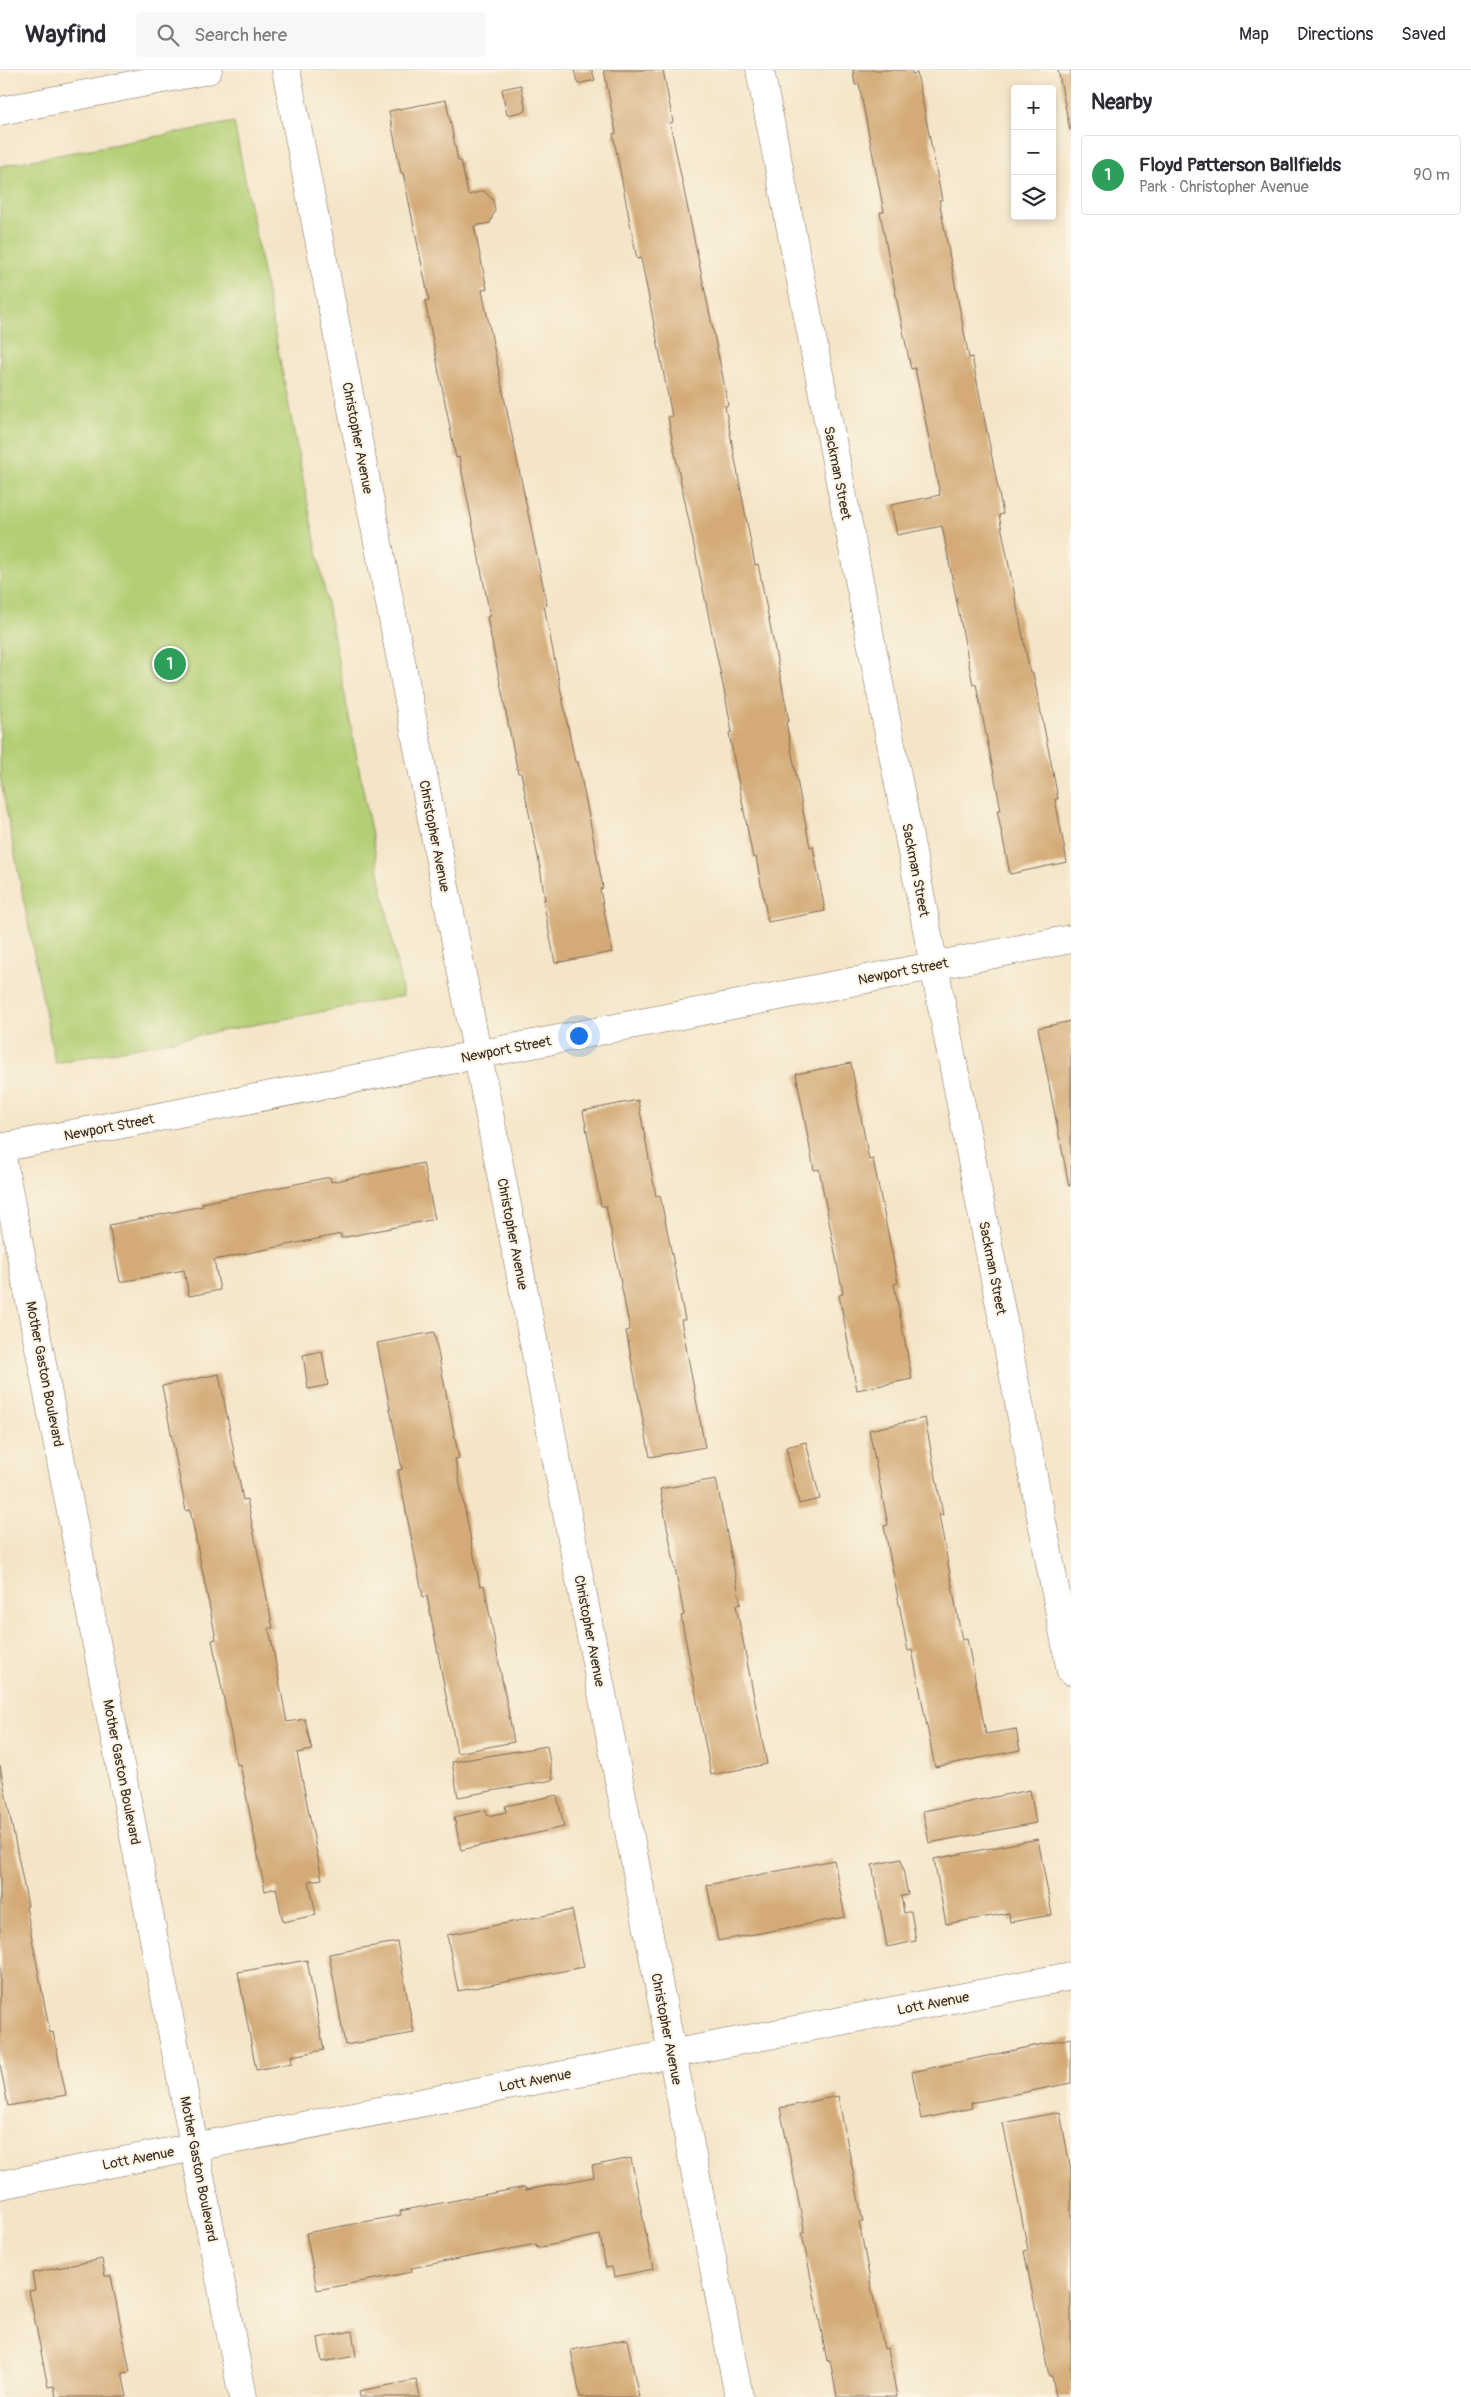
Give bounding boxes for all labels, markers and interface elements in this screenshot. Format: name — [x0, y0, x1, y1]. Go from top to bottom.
search box — [136, 12, 486, 57]
text: Wayfind — [25, 20, 106, 49]
icon: search — [154, 21, 182, 49]
text: Search here — [194, 23, 287, 47]
text: Map — [1239, 23, 1269, 46]
text: Directions — [1297, 23, 1373, 46]
text: Saved — [1401, 23, 1446, 46]
map controls — [1011, 85, 1056, 220]
button: + — [1011, 85, 1056, 130]
text: Nearby — [1091, 89, 1152, 116]
button: − — [1011, 130, 1056, 175]
text: Floyd Patterson Ballfields — [1139, 153, 1341, 177]
text: 1 — [1105, 165, 1111, 185]
text: 90 m — [1413, 165, 1450, 185]
button: layers — [1011, 175, 1056, 220]
text: Park · Christopher Avenue — [1139, 177, 1309, 197]
street label: Christopher Avenue — [338, 381, 377, 495]
street label: Sackman Street — [820, 425, 855, 522]
pin: 1 — [154, 645, 186, 683]
street label: Christopher Avenue — [415, 779, 454, 893]
street label: Sackman Street — [898, 822, 933, 919]
street label: Newport Street — [857, 954, 950, 989]
your location — [566, 1023, 592, 1049]
street label: Newport Street — [460, 1032, 553, 1067]
street label: Newport Street — [63, 1110, 156, 1145]
street label: Christopher Avenue — [493, 1177, 532, 1291]
street label: Sackman Street — [975, 1220, 1010, 1317]
street label: Mother Gaston Boulevard — [22, 1300, 67, 1448]
street label: Christopher Avenue — [570, 1574, 609, 1688]
street label: Mother Gaston Boulevard — [99, 1698, 144, 1846]
street label: Christopher Avenue — [647, 1972, 686, 2086]
street label: Lott Avenue — [896, 1988, 971, 2019]
street label: Lott Avenue — [498, 2065, 573, 2096]
street label: Mother Gaston Boulevard — [176, 2095, 221, 2243]
street label: Lott Avenue — [101, 2143, 176, 2174]

